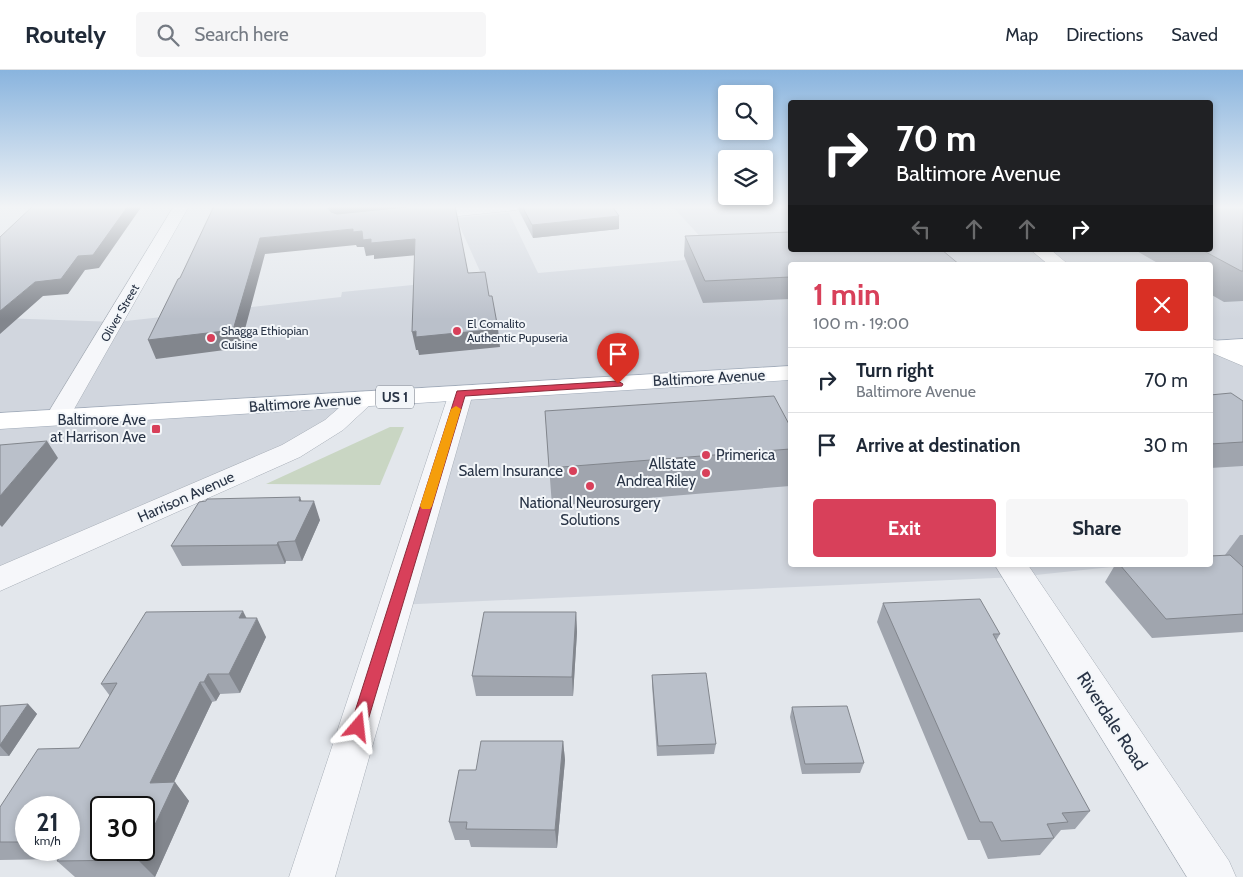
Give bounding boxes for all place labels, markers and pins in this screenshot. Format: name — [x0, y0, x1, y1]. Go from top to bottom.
place label: El Comalito Authentic Pupuseria — [467, 316, 568, 345]
place label: Shagga Ethiopian Cuisine — [221, 323, 309, 352]
marker: El Comalito Authentic Pupuseria — [451, 325, 463, 337]
marker: Shagga Ethiopian Cuisine — [205, 332, 217, 344]
pin — [597, 333, 639, 384]
place label: Baltimore Ave at Harrison Ave — [50, 411, 146, 446]
marker: Baltimore Ave at Harrison Ave — [150, 423, 162, 435]
place label: Primerica — [716, 446, 776, 464]
marker: Primerica — [700, 449, 712, 461]
place label: Allstate Andrea Riley — [616, 455, 696, 490]
place label: Salem Insurance — [459, 462, 563, 480]
marker: Salem Insurance — [567, 465, 579, 477]
marker: Allstate Andrea Riley — [700, 467, 712, 479]
marker: National Neurosurgery Solutions — [584, 480, 596, 492]
place label: National Neurosurgery Solutions — [519, 494, 661, 529]

